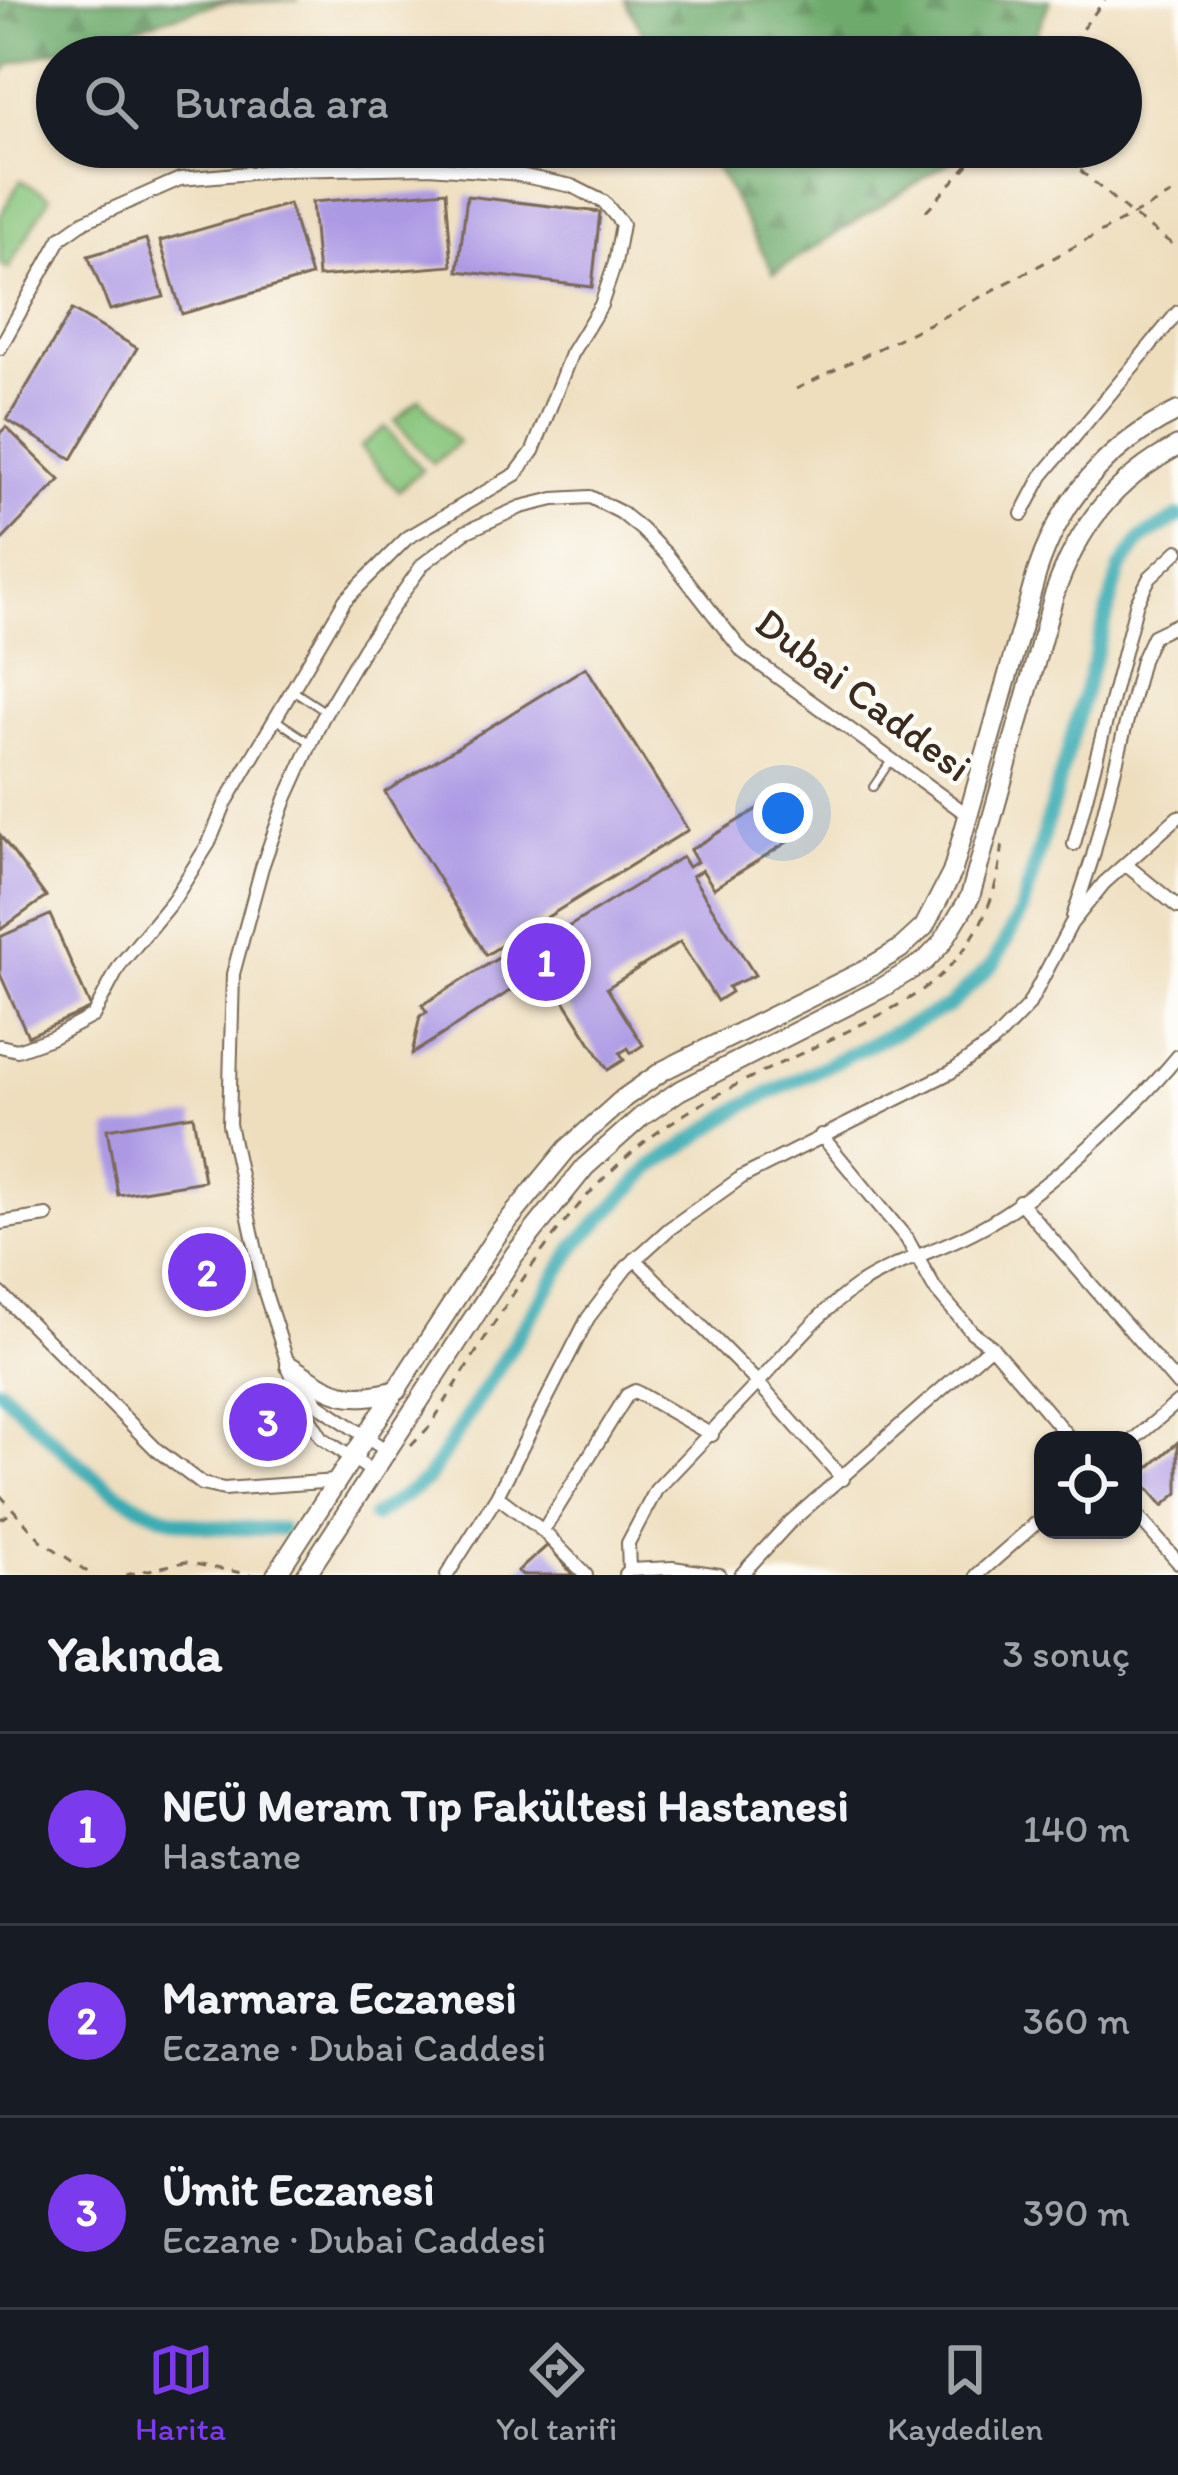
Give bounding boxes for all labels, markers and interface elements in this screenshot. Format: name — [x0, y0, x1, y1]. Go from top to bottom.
search box — [36, 36, 1142, 168]
icon: search — [78, 69, 144, 135]
text: Burada ara — [174, 75, 389, 129]
street label: Dubai Caddesi — [746, 597, 982, 792]
your location — [753, 783, 813, 843]
pin: 1 — [507, 917, 585, 1007]
pin: 2 — [168, 1227, 246, 1317]
pin: 3 — [229, 1377, 307, 1467]
map controls — [1034, 1431, 1142, 1539]
button: locate — [1034, 1431, 1142, 1539]
text: Yakında — [48, 1623, 222, 1684]
text: 3 sonuç — [1002, 1630, 1130, 1677]
text: NEÜ Meram Tıp Fakültesi Hastanesi — [162, 1778, 849, 1832]
text: 1 — [78, 1805, 96, 1852]
text: 140 m — [1023, 1805, 1130, 1852]
text: Hastane — [162, 1832, 301, 1879]
text: Marmara Eczanesi — [162, 1970, 517, 2024]
text: 2 — [77, 1997, 97, 2044]
text: 360 m — [1023, 1997, 1130, 2044]
text: Eczane · Dubai Caddesi — [162, 2024, 546, 2071]
text: Ümit Eczanesi — [162, 2162, 435, 2216]
text: 3 — [76, 2189, 98, 2236]
text: 390 m — [1023, 2189, 1130, 2236]
text: Eczane · Dubai Caddesi — [162, 2216, 546, 2263]
tab: Harita — [135, 2337, 226, 2448]
tab: Yol tarifi — [496, 2337, 617, 2448]
tab: Kaydedilen — [887, 2337, 1043, 2448]

